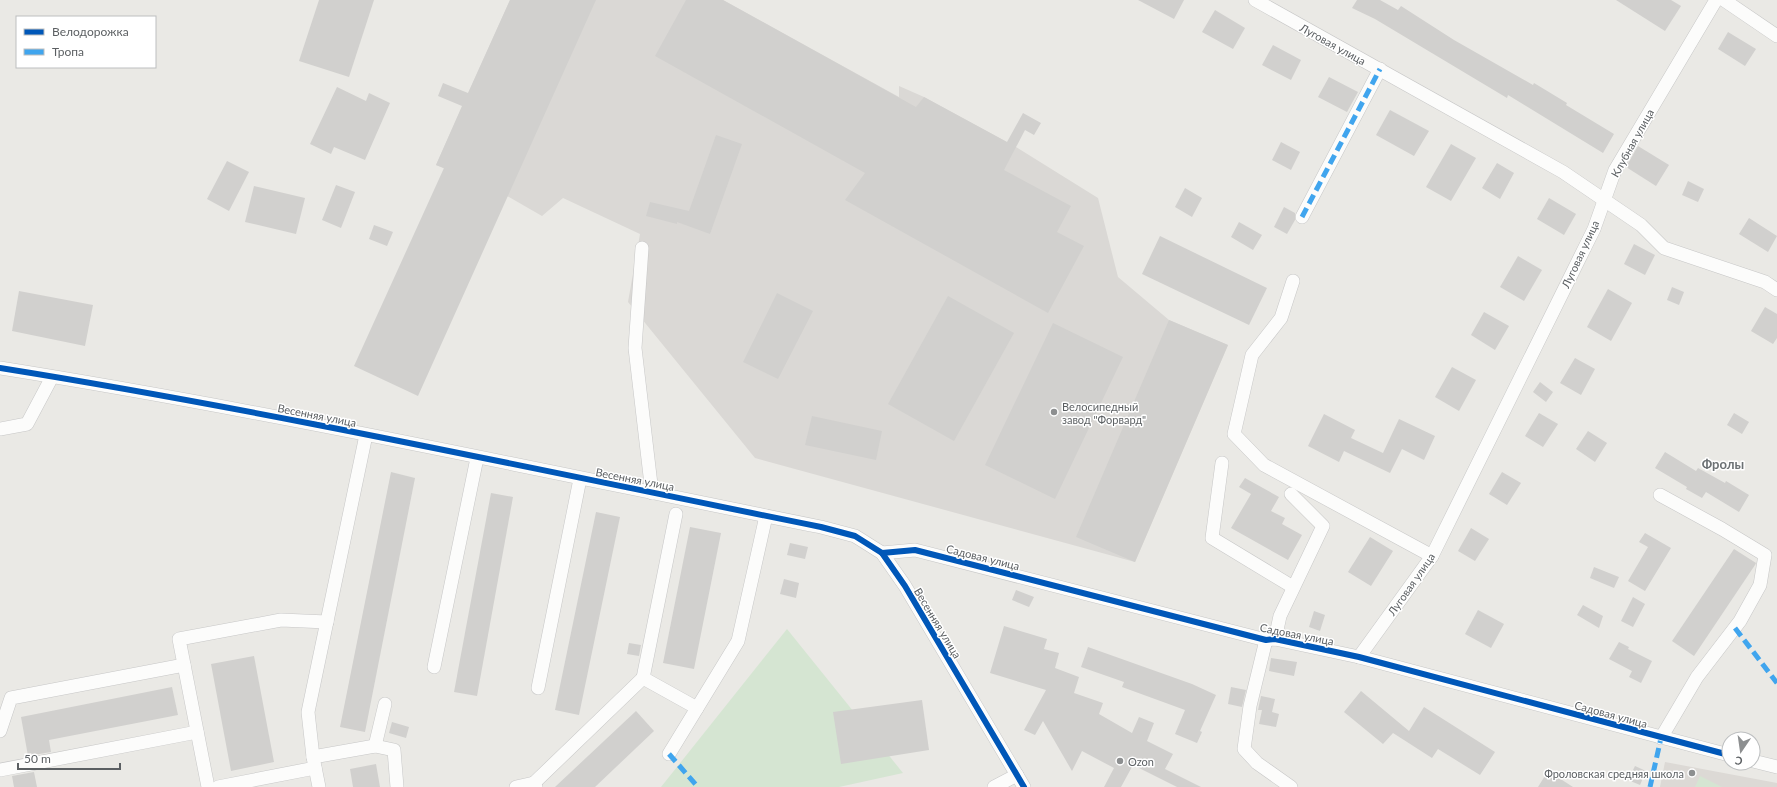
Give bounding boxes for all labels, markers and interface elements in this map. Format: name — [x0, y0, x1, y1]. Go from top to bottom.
legend — [16, 16, 156, 68]
street label: Луговая улица — [1297, 20, 1368, 67]
text: Велодорожка — [52, 24, 129, 39]
text: Тропа — [52, 44, 84, 59]
street label: Клубная улица — [1608, 107, 1656, 179]
street label: Луговая улица — [1558, 218, 1601, 291]
place label: Велосипедный завод "Форвард" — [1062, 400, 1146, 426]
street label: Весенняя улица — [277, 401, 357, 429]
marker: Велосипедный завод "Форвард" — [1049, 407, 1059, 417]
district label: Фролы — [1702, 456, 1744, 472]
street label: Весенняя улица — [595, 465, 675, 493]
street label: Садовая улица — [945, 542, 1021, 572]
street label: Луговая улица — [1384, 550, 1437, 619]
street label: Весенняя улица — [912, 585, 964, 661]
street label: Садовая улица — [1259, 620, 1335, 648]
street label: Садовая улица — [1573, 698, 1649, 730]
north arrow — [1721, 731, 1761, 771]
scale bar — [18, 745, 120, 771]
text: 50 m — [24, 751, 51, 766]
text: С — [1733, 754, 1744, 768]
place label: Ozon — [1128, 755, 1154, 768]
marker: Ozon — [1115, 756, 1125, 766]
place label: Фроловская средняя школа — [1544, 767, 1684, 780]
marker: Фроловская средняя школа — [1687, 768, 1697, 778]

